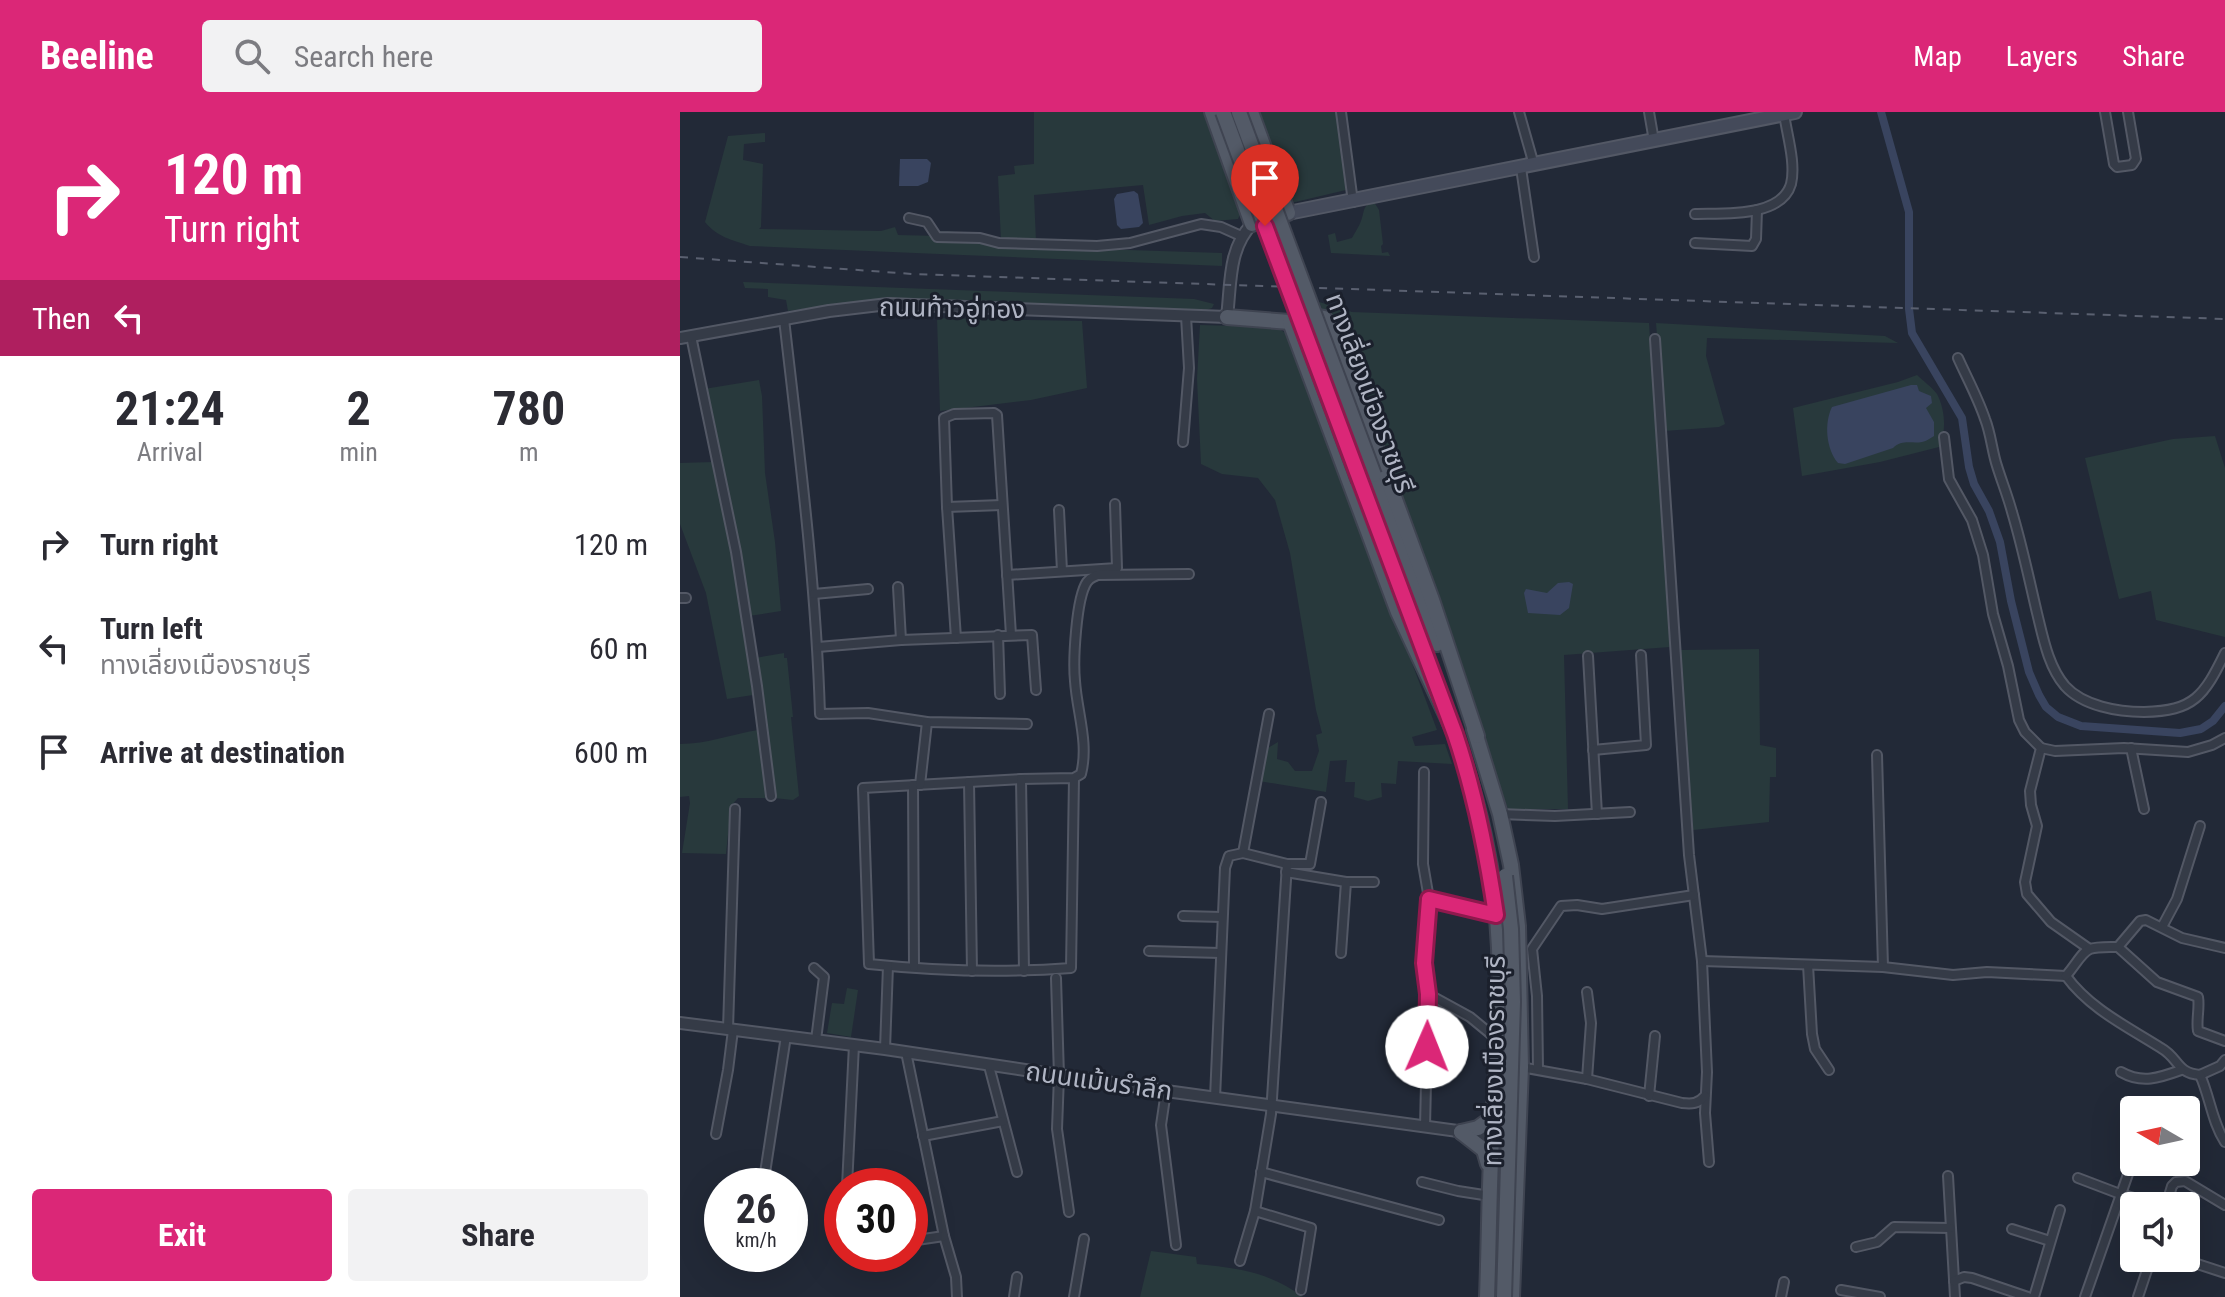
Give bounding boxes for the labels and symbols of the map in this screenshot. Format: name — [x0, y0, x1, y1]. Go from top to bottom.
pin — [1231, 144, 1299, 226]
street label: ทางเลี่ยงเมืองราชบุรี — [1319, 288, 1423, 497]
street label: ถนนท้าวอู่ทอง — [879, 292, 1025, 325]
street label: ทางเลี่ยงเมืองราชบุรี — [1474, 955, 1512, 1167]
position arrow — [1385, 1005, 1469, 1089]
street label: ถนนแม้นรำลึก — [1024, 1056, 1174, 1106]
north arrow — [2120, 1096, 2200, 1176]
speed limit sign: 30 — [824, 1168, 928, 1272]

